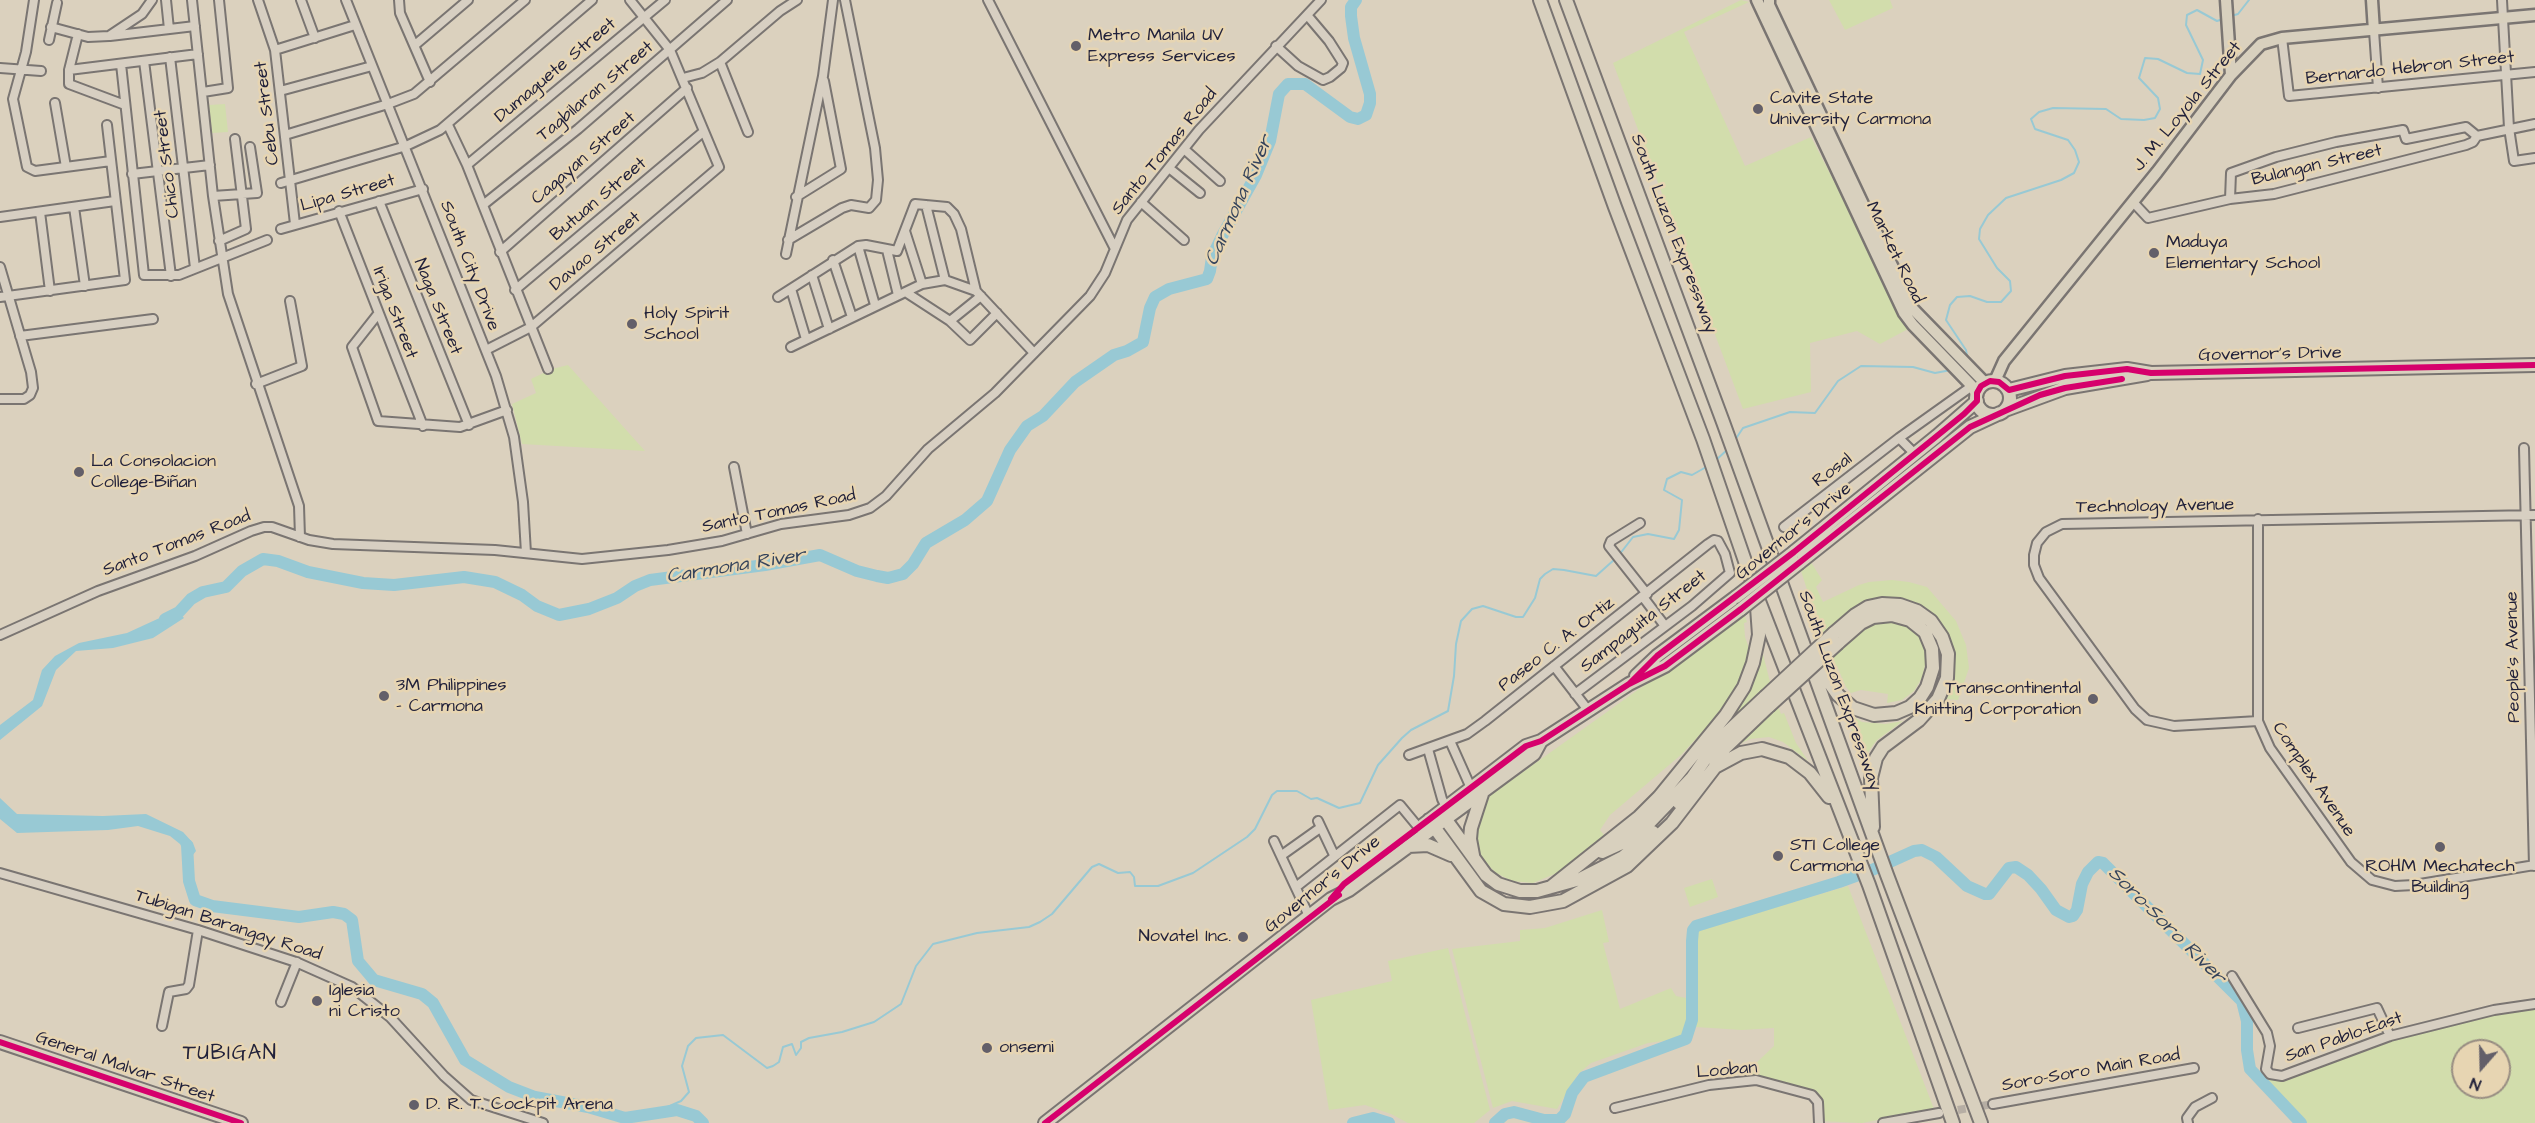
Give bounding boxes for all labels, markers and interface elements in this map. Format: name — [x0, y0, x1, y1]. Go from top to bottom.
street label: Dumaguete Street — [491, 14, 621, 128]
place label: Metro Manila UV Express Services — [1088, 25, 1236, 68]
street label: Tagbilaran Street — [533, 37, 659, 147]
street label: J. M. Loyola Street — [2129, 38, 2247, 176]
marker: Metro Manila UV Express Services — [1069, 39, 1083, 53]
street label: Bernardo Hebron Street — [2305, 47, 2515, 91]
street label: Cebu Street — [251, 60, 285, 166]
street label: Santo Tomas Road — [1107, 84, 1223, 220]
place label: Cavite State University Carmona — [1770, 88, 1931, 130]
marker: Cavite State University Carmona — [1751, 102, 1765, 116]
street label: Cagayan Street — [527, 108, 641, 210]
street label: Chico Street — [151, 109, 185, 219]
street label: South Luzon Expressway — [1625, 131, 1721, 337]
water label: Carmona River — [1201, 132, 1279, 270]
street label: Bulangan Street — [2250, 141, 2384, 191]
street label: Butuan Street — [546, 153, 652, 247]
street label: Lipa Street — [298, 170, 398, 218]
street label: South City Drive — [434, 198, 504, 334]
street label: Market Road — [1860, 199, 1928, 307]
street label: Davao Street — [546, 208, 646, 296]
place label: Maduya Elementary School — [2166, 232, 2320, 274]
marker: Maduya Elementary School — [2147, 246, 2161, 260]
street label: Naga Street — [408, 256, 466, 358]
street label: Iriga Street — [367, 264, 421, 362]
place label: Holy Spirit School — [644, 303, 729, 346]
marker: Holy Spirit School — [625, 317, 639, 331]
street label: Governor's Drive — [2198, 343, 2342, 367]
street label: Rosal — [1809, 449, 1857, 493]
place label: La Consolacion College-Biñan — [91, 451, 216, 494]
marker: La Consolacion College-Biñan — [72, 465, 86, 479]
street label: Governor's Drive — [1732, 479, 1856, 585]
street label: Santo Tomas Road — [700, 485, 858, 539]
street label: Technology Avenue — [2076, 495, 2234, 519]
street label: Santo Tomas Road — [100, 506, 254, 582]
water label: Carmona River — [665, 544, 807, 590]
street label: Sampaguita Street — [1577, 566, 1711, 678]
street label: South Luzon Expressway — [1793, 588, 1885, 794]
street label: People's Avenue — [2502, 591, 2526, 723]
street label: Paseo C. A. Ortiz — [1495, 593, 1619, 697]
place label: 3M Philippines - Carmona — [396, 675, 506, 718]
place label: Transcontinental Knitting Corporation — [1914, 678, 2081, 720]
marker: 3M Philippines - Carmona — [377, 689, 391, 703]
marker: Transcontinental Knitting Corporation — [2086, 692, 2100, 706]
street label: Complex Avenue — [2267, 719, 2359, 841]
street label: Governor's Drive — [1261, 832, 1385, 938]
place label: STI College Carmona — [1790, 835, 1880, 878]
marker: ROHM Mechatech Building — [2433, 840, 2447, 854]
marker: STI College Carmona — [1771, 849, 1785, 863]
place label: ROHM Mechatech Building — [2365, 856, 2515, 898]
water label: Soro-Soro River — [2102, 862, 2230, 990]
street label: Tubigan Barangay Road — [132, 886, 324, 966]
place label: Novatel Inc. — [1138, 926, 1231, 948]
marker: Novatel Inc. — [1236, 930, 1250, 944]
place label: Iglesia ni Cristo — [329, 980, 400, 1022]
marker: Iglesia ni Cristo — [310, 994, 324, 1008]
street label: San Pablo-East — [2283, 1008, 2405, 1068]
street label: General Malvar Street — [33, 1027, 217, 1109]
place label: onsemi — [999, 1037, 1054, 1059]
north arrow — [2451, 1039, 2511, 1099]
marker: onsemi — [980, 1041, 994, 1055]
district label: TUBIGAN — [183, 1042, 277, 1068]
street label: Soro-Soro Main Road — [2000, 1045, 2182, 1097]
street label: Looban — [1696, 1058, 1758, 1084]
text: N — [2467, 1072, 2484, 1096]
place label: D. R. T. Cockpit Arena — [426, 1094, 613, 1116]
marker: D. R. T. Cockpit Arena — [407, 1098, 421, 1112]

